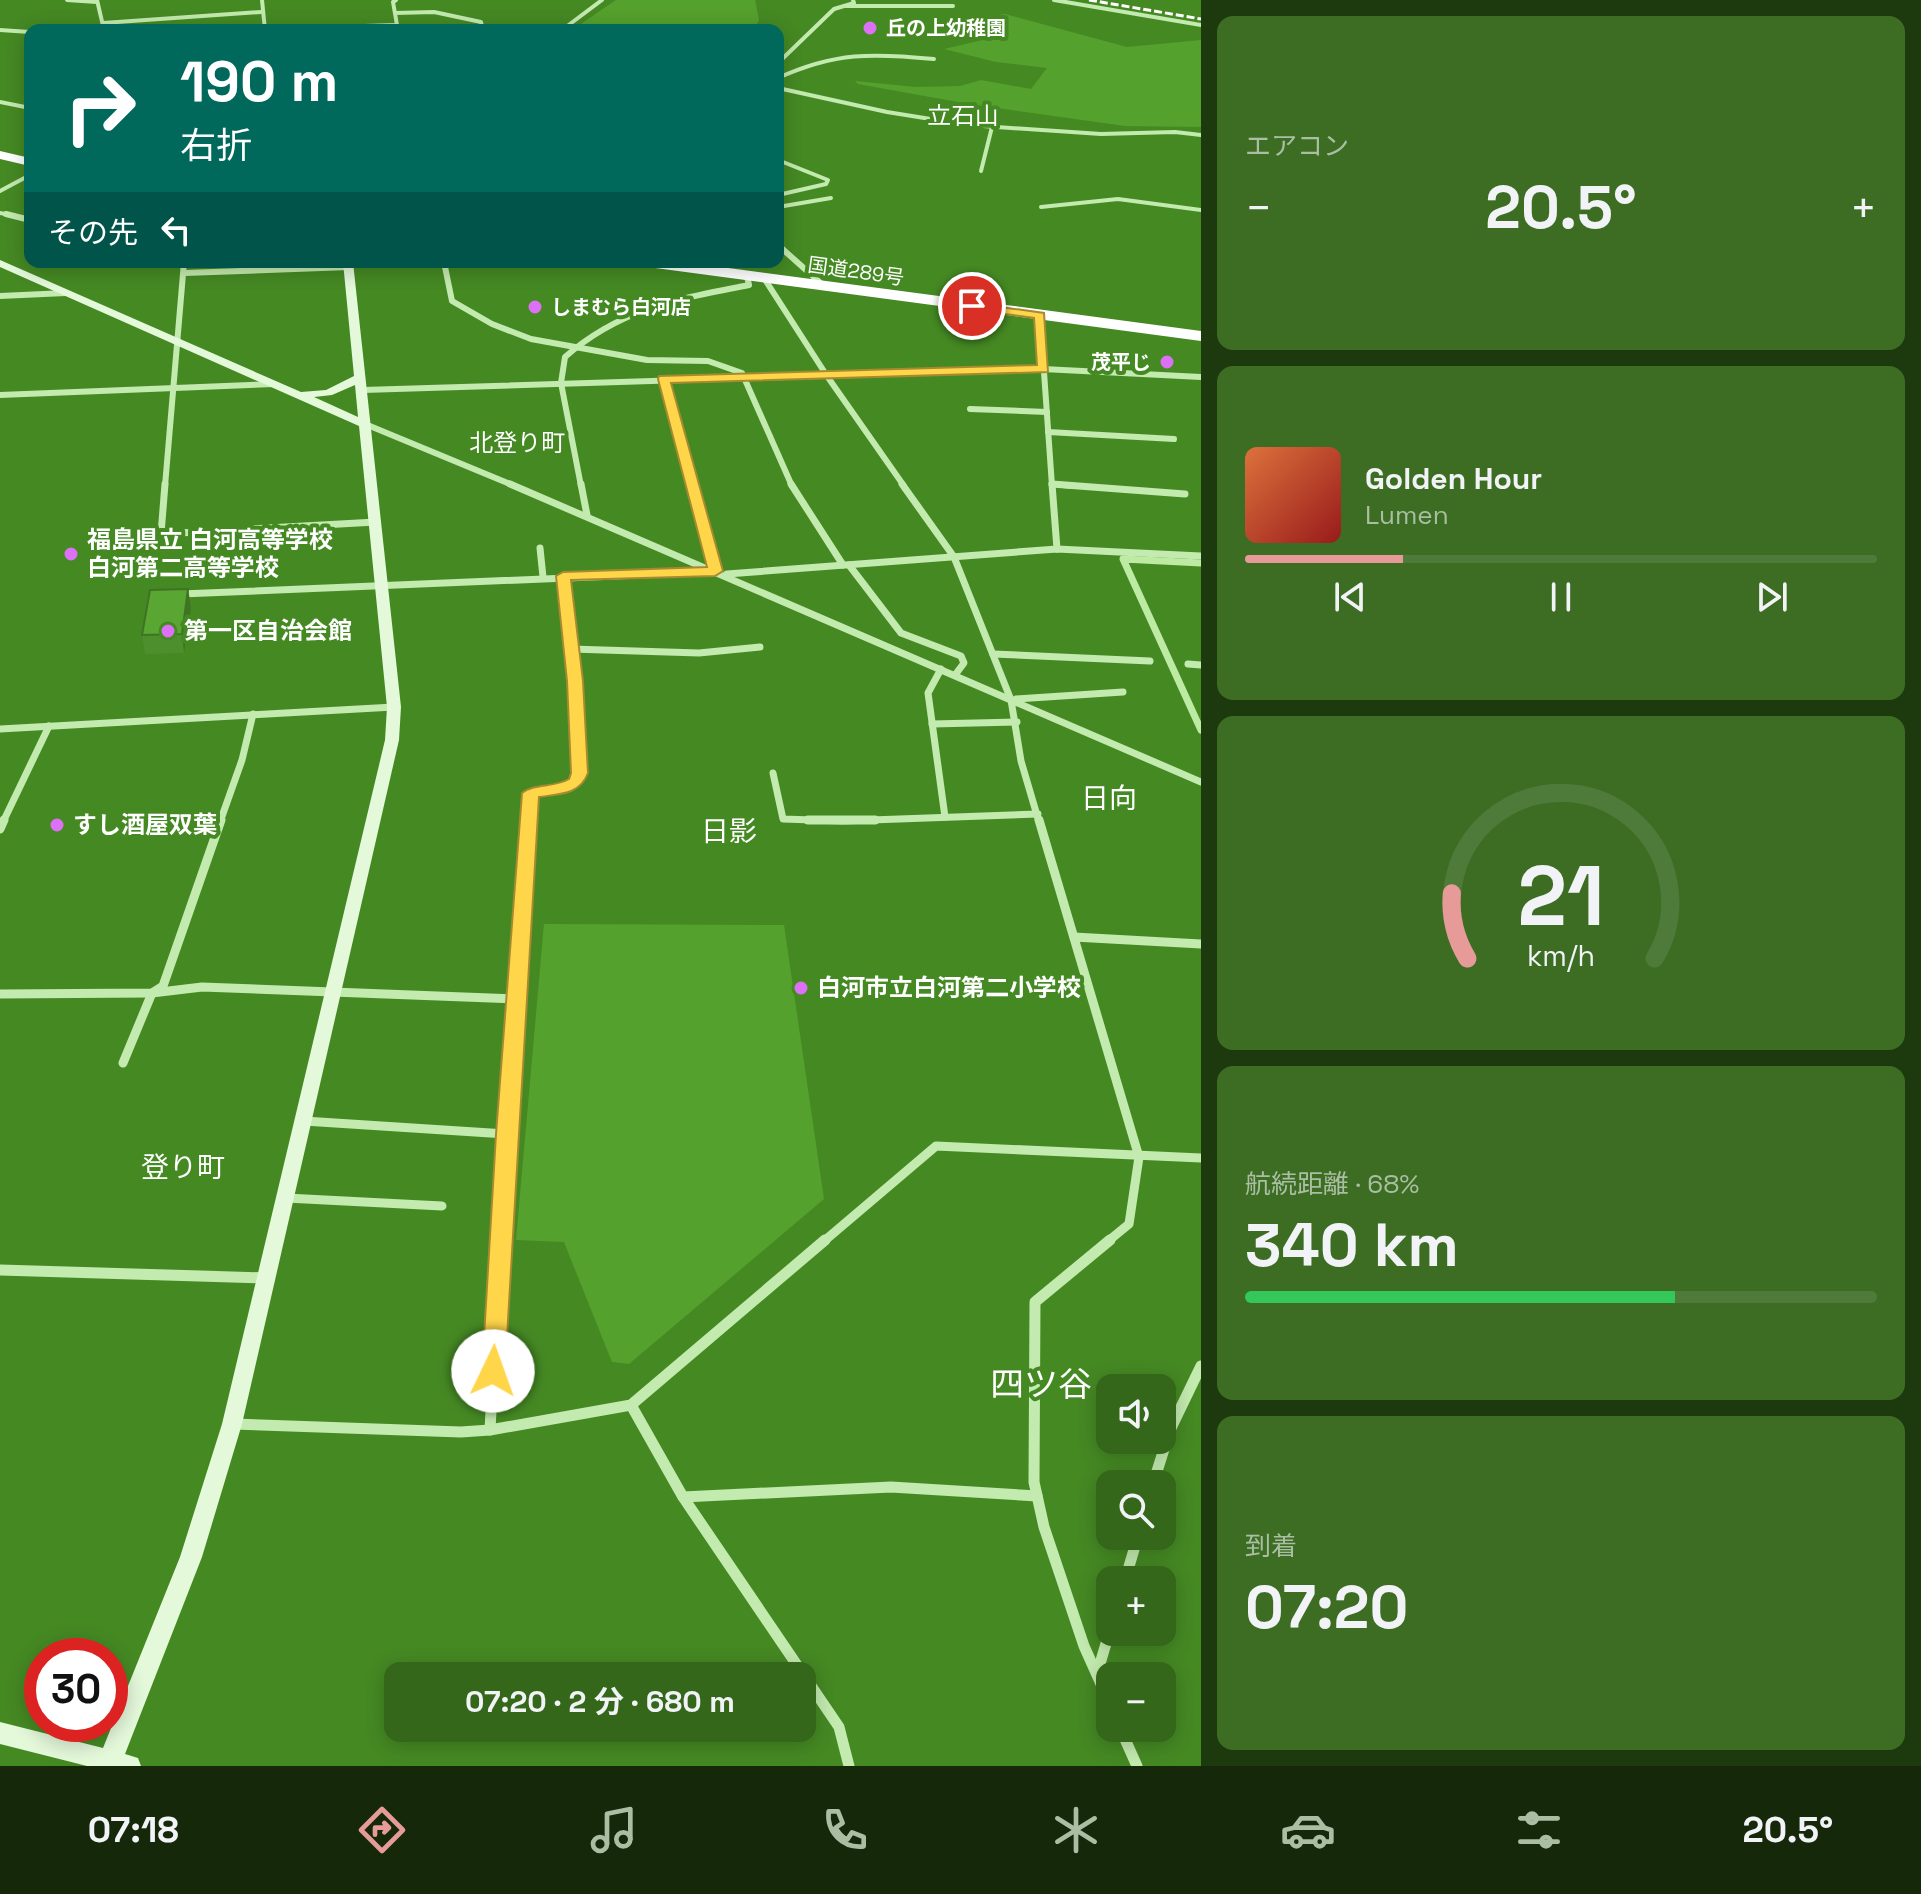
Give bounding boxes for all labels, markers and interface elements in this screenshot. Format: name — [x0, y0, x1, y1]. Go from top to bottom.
place label: 丘の上幼稚園 — [886, 15, 1006, 41]
marker: 丘の上幼稚園 — [861, 19, 879, 37]
text: 190 m — [180, 46, 338, 117]
icon: right — [48, 56, 152, 160]
district label: 立石山 — [927, 100, 999, 131]
text: 右折 — [180, 123, 252, 169]
text: エアコン — [1245, 129, 1349, 163]
text: 20.5° — [1485, 169, 1637, 246]
text: − — [1245, 180, 1272, 236]
text: + — [1850, 180, 1877, 236]
icon: left — [154, 208, 198, 252]
text: その先 — [48, 213, 138, 252]
street label: 国道289号 — [806, 251, 906, 291]
pin — [938, 272, 1006, 340]
icon: arrive — [950, 284, 994, 328]
place label: しまむら白河店 — [551, 294, 691, 320]
marker: しまむら白河店 — [526, 298, 544, 316]
place label: 茂平じ — [1091, 349, 1151, 375]
marker: 茂平じ — [1158, 353, 1176, 371]
district label: 北登り町 — [469, 427, 565, 458]
text: Golden Hour — [1365, 459, 1542, 498]
text: Lumen — [1365, 498, 1449, 532]
place label: 福島県立 白河高等学校 白河第二高等学校 — [87, 524, 333, 583]
marker: 福島県立 白河高等学校 白河第二高等学校 — [62, 545, 80, 563]
icon: previous — [1328, 575, 1372, 619]
icon: pause — [1539, 575, 1583, 619]
icon: next — [1750, 575, 1794, 619]
place label: 第一区自治会館 — [184, 615, 352, 646]
marker: 第一区自治会館 — [159, 622, 177, 640]
district label: 日向 — [1081, 780, 1137, 816]
place label: すし酒屋双葉 — [73, 809, 217, 840]
district label: 日影 — [701, 813, 757, 849]
marker: すし酒屋双葉 — [48, 816, 66, 834]
text: 21 — [1517, 843, 1605, 949]
text: km/h — [1527, 938, 1595, 974]
place label: 白河市立白河第二小学校 — [817, 972, 1081, 1003]
marker: 白河市立白河第二小学校 — [792, 979, 810, 997]
district label: 登り町 — [141, 1149, 225, 1185]
text: 航続距離 · 68% — [1245, 1167, 1419, 1201]
text: 340 km — [1245, 1207, 1459, 1284]
position arrow — [451, 1329, 535, 1413]
district label: 四ツ谷 — [990, 1363, 1092, 1406]
map controls — [1096, 1374, 1176, 1742]
button: sound — [1096, 1374, 1176, 1454]
button: search — [1096, 1470, 1176, 1550]
text: 到着 — [1245, 1529, 1297, 1563]
button: + — [1096, 1566, 1176, 1646]
text: 07:20 — [1245, 1569, 1408, 1646]
speed limit sign: 30 — [24, 1638, 128, 1742]
button: − — [1096, 1662, 1176, 1742]
text: 07:20 · 2 分 · 680 m — [465, 1682, 735, 1721]
icon: directions — [354, 1802, 410, 1858]
icon: music — [586, 1802, 642, 1858]
icon: phone — [817, 1802, 873, 1858]
icon: climate — [1048, 1802, 1104, 1858]
icon: car — [1280, 1802, 1336, 1858]
icon: filters — [1511, 1802, 1567, 1858]
text: 07:18 — [88, 1807, 179, 1853]
text: 20.5° — [1742, 1807, 1833, 1853]

